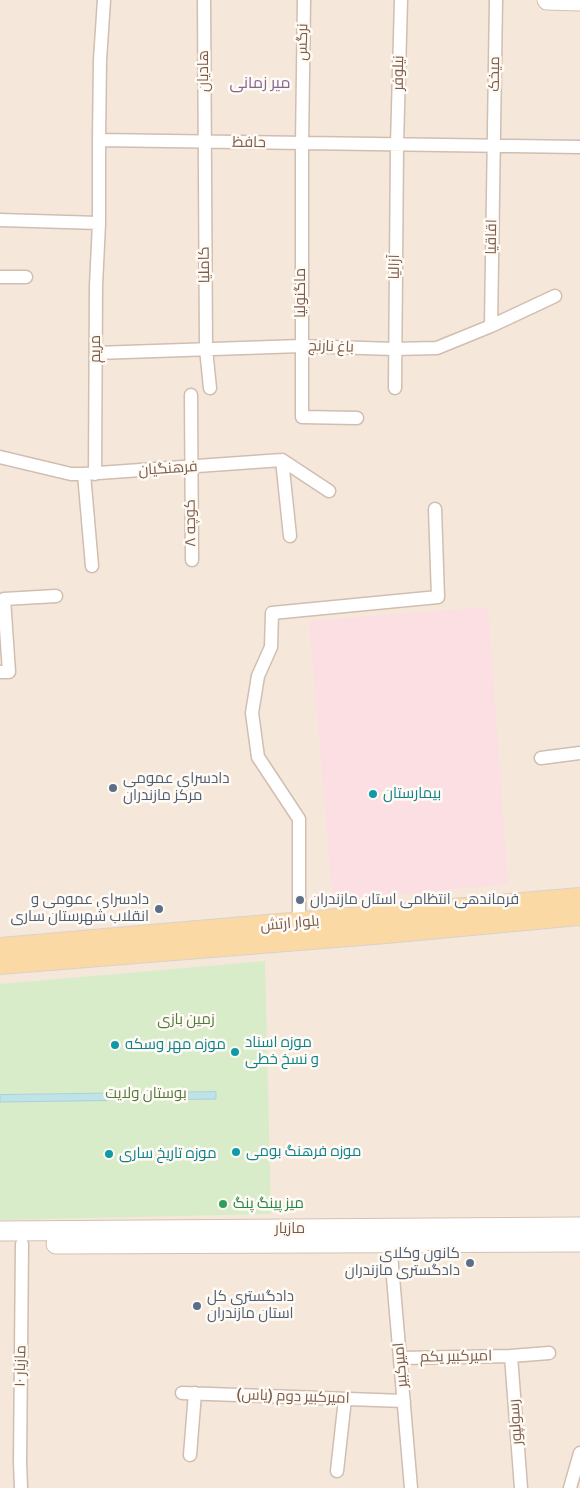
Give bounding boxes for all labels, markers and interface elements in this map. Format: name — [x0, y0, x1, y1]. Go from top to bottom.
street label: نرگس — [294, 23, 312, 61]
street label: هادیان — [195, 50, 213, 92]
street label: نیلوفر — [390, 55, 408, 91]
street label: میخک — [486, 56, 504, 92]
district label: میر زمانی — [230, 74, 290, 94]
street label: حافظ — [232, 134, 266, 152]
street label: اقاقیا — [483, 219, 501, 255]
street label: کاملیا — [196, 246, 214, 284]
street label: آزالیا — [386, 254, 404, 280]
street label: ماگنولیا — [292, 268, 310, 318]
street label: مریم — [87, 335, 105, 363]
street label: باغ نارنج — [308, 337, 354, 357]
street label: فرهنگیان — [138, 458, 198, 480]
street label: کوچه ۸ — [182, 499, 200, 547]
place label: دادسرای عمومی مرکز مازندران — [123, 770, 230, 805]
marker: دادسرای عمومی مرکز مازندران — [107, 782, 119, 794]
place label: بیمارستان — [383, 785, 441, 803]
marker: بیمارستان — [367, 788, 379, 800]
place label: دادسرای عمومی و انقلاب شهرستان ساری — [11, 891, 149, 926]
place label: فرماندهی انتظامی استان مازندران — [310, 891, 519, 909]
marker: فرماندهی انتظامی استان مازندران — [294, 894, 306, 906]
marker: دادسرای عمومی و انقلاب شهرستان ساری — [153, 903, 165, 915]
street label: بلوار ارتش — [260, 912, 320, 936]
park label: زمین بازی — [157, 1011, 215, 1029]
place label: موزه اسناد و نسخ خطی — [245, 1034, 319, 1069]
place label: موزه مهر وسکه — [125, 1036, 226, 1054]
marker: موزه مهر وسکه — [109, 1039, 121, 1051]
marker: موزه اسناد و نسخ خطی — [229, 1046, 241, 1058]
park label: بوستان ولایت — [105, 1085, 187, 1103]
place label: موزه فرهنگ بومی — [246, 1143, 361, 1161]
place label: موزه تاریخ ساری — [119, 1145, 217, 1163]
marker: موزه فرهنگ بومی — [230, 1146, 242, 1158]
marker: موزه تاریخ ساری — [103, 1148, 115, 1160]
place label: میز پینگ پنگ — [233, 1195, 304, 1213]
marker: میز پینگ پنگ — [217, 1198, 229, 1210]
street label: مازیار — [275, 1220, 305, 1238]
place label: کانون وکلای دادگستری مازندران — [345, 1245, 460, 1280]
marker: کانون وکلای دادگستری مازندران — [464, 1257, 476, 1269]
place label: دادگستری کل استان مازندران — [207, 1288, 294, 1323]
marker: دادگستری کل استان مازندران — [191, 1300, 203, 1312]
street label: امیرکبیر — [390, 1342, 412, 1388]
street label: مازیار ١٠ — [12, 1345, 30, 1387]
street label: امیرکبیر یکم — [420, 1347, 492, 1367]
street label: امیرکبیر دوم (یاس) — [236, 1386, 350, 1408]
street label: رسولپور — [505, 1398, 527, 1446]

